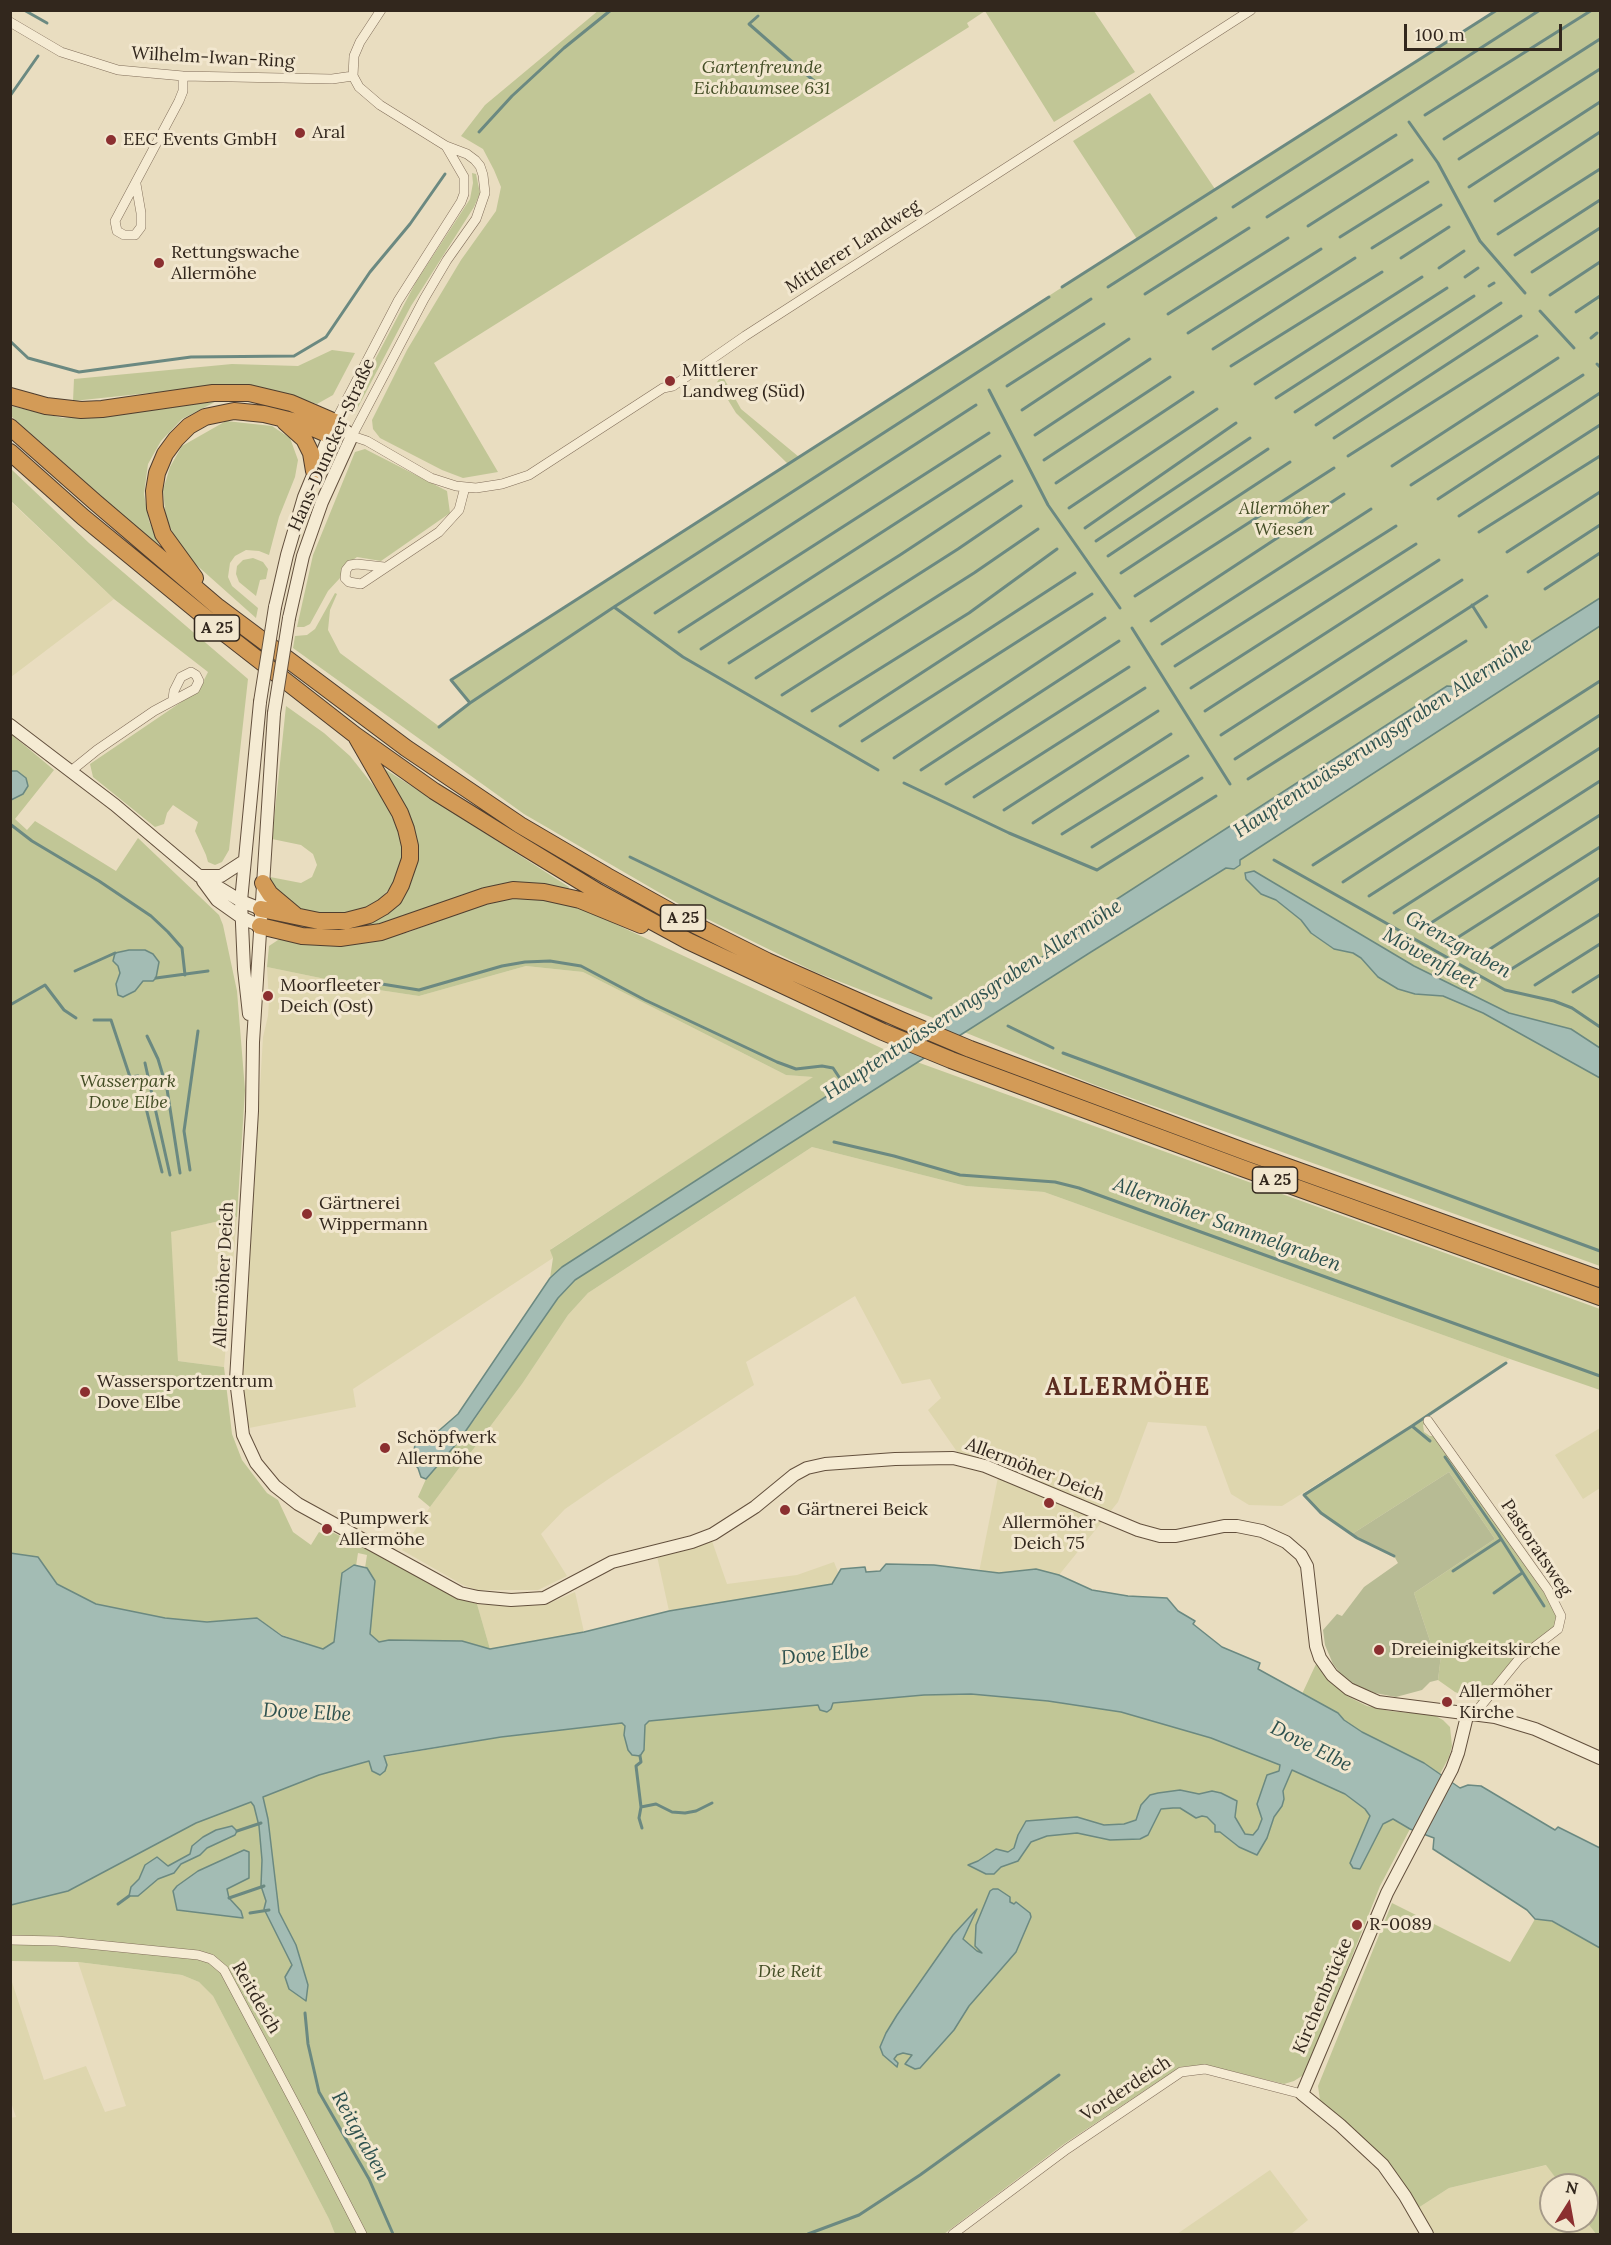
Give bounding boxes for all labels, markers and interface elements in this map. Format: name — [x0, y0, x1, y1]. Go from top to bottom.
scale bar — [1407, 12, 1564, 50]
text: 100 m — [1415, 23, 1465, 46]
street label: Wilhelm-Iwan-Ring — [131, 43, 295, 73]
park label: Gartenfreunde Eichbaumsee 631 — [694, 57, 830, 100]
place label: Aral — [312, 122, 345, 144]
marker: Aral — [293, 126, 307, 140]
place label: EEC Events GmbH — [123, 129, 277, 151]
marker: EEC Events GmbH — [104, 133, 118, 147]
street label: Mittlerer Landweg — [782, 195, 924, 299]
place label: Rettungswache Allermöhe — [171, 242, 300, 284]
marker: Rettungswache Allermöhe — [152, 256, 166, 270]
street label: Hans-Duncker-Straße — [284, 355, 380, 535]
place label: Mittlerer Landweg (Süd) — [682, 360, 805, 403]
marker: Mittlerer Landweg (Süd) — [663, 374, 677, 388]
park label: Allermöher Wiesen — [1239, 498, 1329, 540]
road number: A 25 — [194, 615, 240, 641]
water label: Hauptentwässerungsgraben Allermöhe — [1230, 633, 1536, 843]
water label: Hauptentwässerungsgraben Allermöhe — [820, 895, 1126, 1105]
road number: A 25 — [660, 905, 706, 931]
water label: Grenzgraben — [1401, 906, 1515, 984]
water label: Möwenfleet — [1378, 923, 1482, 995]
place label: Moorfleeter Deich (Ost) — [280, 975, 381, 1018]
marker: Moorfleeter Deich (Ost) — [261, 989, 275, 1003]
park label: Wasserpark Dove Elbe — [80, 1071, 176, 1114]
road number: A 25 — [1252, 1167, 1298, 1193]
water label: Allermöher Sammelgraben — [1110, 1173, 1344, 1277]
place label: Gärtnerei Wippermann — [319, 1193, 428, 1236]
street label: Allermöher Deich — [209, 1201, 239, 1349]
marker: Gärtnerei Wippermann — [300, 1207, 314, 1221]
place label: Wassersportzentrum Dove Elbe — [97, 1371, 273, 1414]
district label: ALLERMÖHE — [1045, 1374, 1211, 1402]
marker: Wassersportzentrum Dove Elbe — [78, 1385, 92, 1399]
place label: Schöpfwerk Allermöhe — [397, 1427, 496, 1470]
street label: Allermöher Deich — [963, 1434, 1107, 1506]
marker: Schöpfwerk Allermöhe — [378, 1441, 392, 1455]
marker: Allermöher Deich 75 — [1042, 1496, 1056, 1510]
street label: Pastoratsweg — [1496, 1496, 1576, 1600]
place label: Gärtnerei Beick — [797, 1499, 928, 1521]
marker: Gärtnerei Beick — [778, 1503, 792, 1517]
place label: Pumpwerk Allermöhe — [339, 1508, 429, 1550]
place label: Allermöher Deich 75 — [1002, 1512, 1096, 1555]
marker: Pumpwerk Allermöhe — [320, 1522, 334, 1536]
water label: Dove Elbe — [780, 1639, 870, 1671]
place label: Dreieinigkeitskirche — [1391, 1639, 1561, 1661]
marker: Dreieinigkeitskirche — [1372, 1643, 1386, 1657]
place label: Allermöher Kirche — [1459, 1681, 1553, 1724]
marker: Allermöher Kirche — [1440, 1695, 1454, 1709]
water label: Dove Elbe — [262, 1699, 352, 1727]
water label: Dove Elbe — [1266, 1716, 1356, 1778]
place label: R-0089 — [1369, 1914, 1432, 1936]
marker: R-0089 — [1350, 1918, 1364, 1932]
street label: Kirchenbrücke — [1289, 1935, 1357, 2057]
street label: Reitdeich — [227, 1958, 285, 2038]
park label: Die Reit — [758, 1961, 822, 1983]
street label: Vorderdeich — [1077, 2052, 1175, 2126]
water label: Reitgraben — [326, 2087, 394, 2185]
north arrow — [1539, 2173, 1599, 2233]
text: N — [1564, 2176, 1580, 2198]

